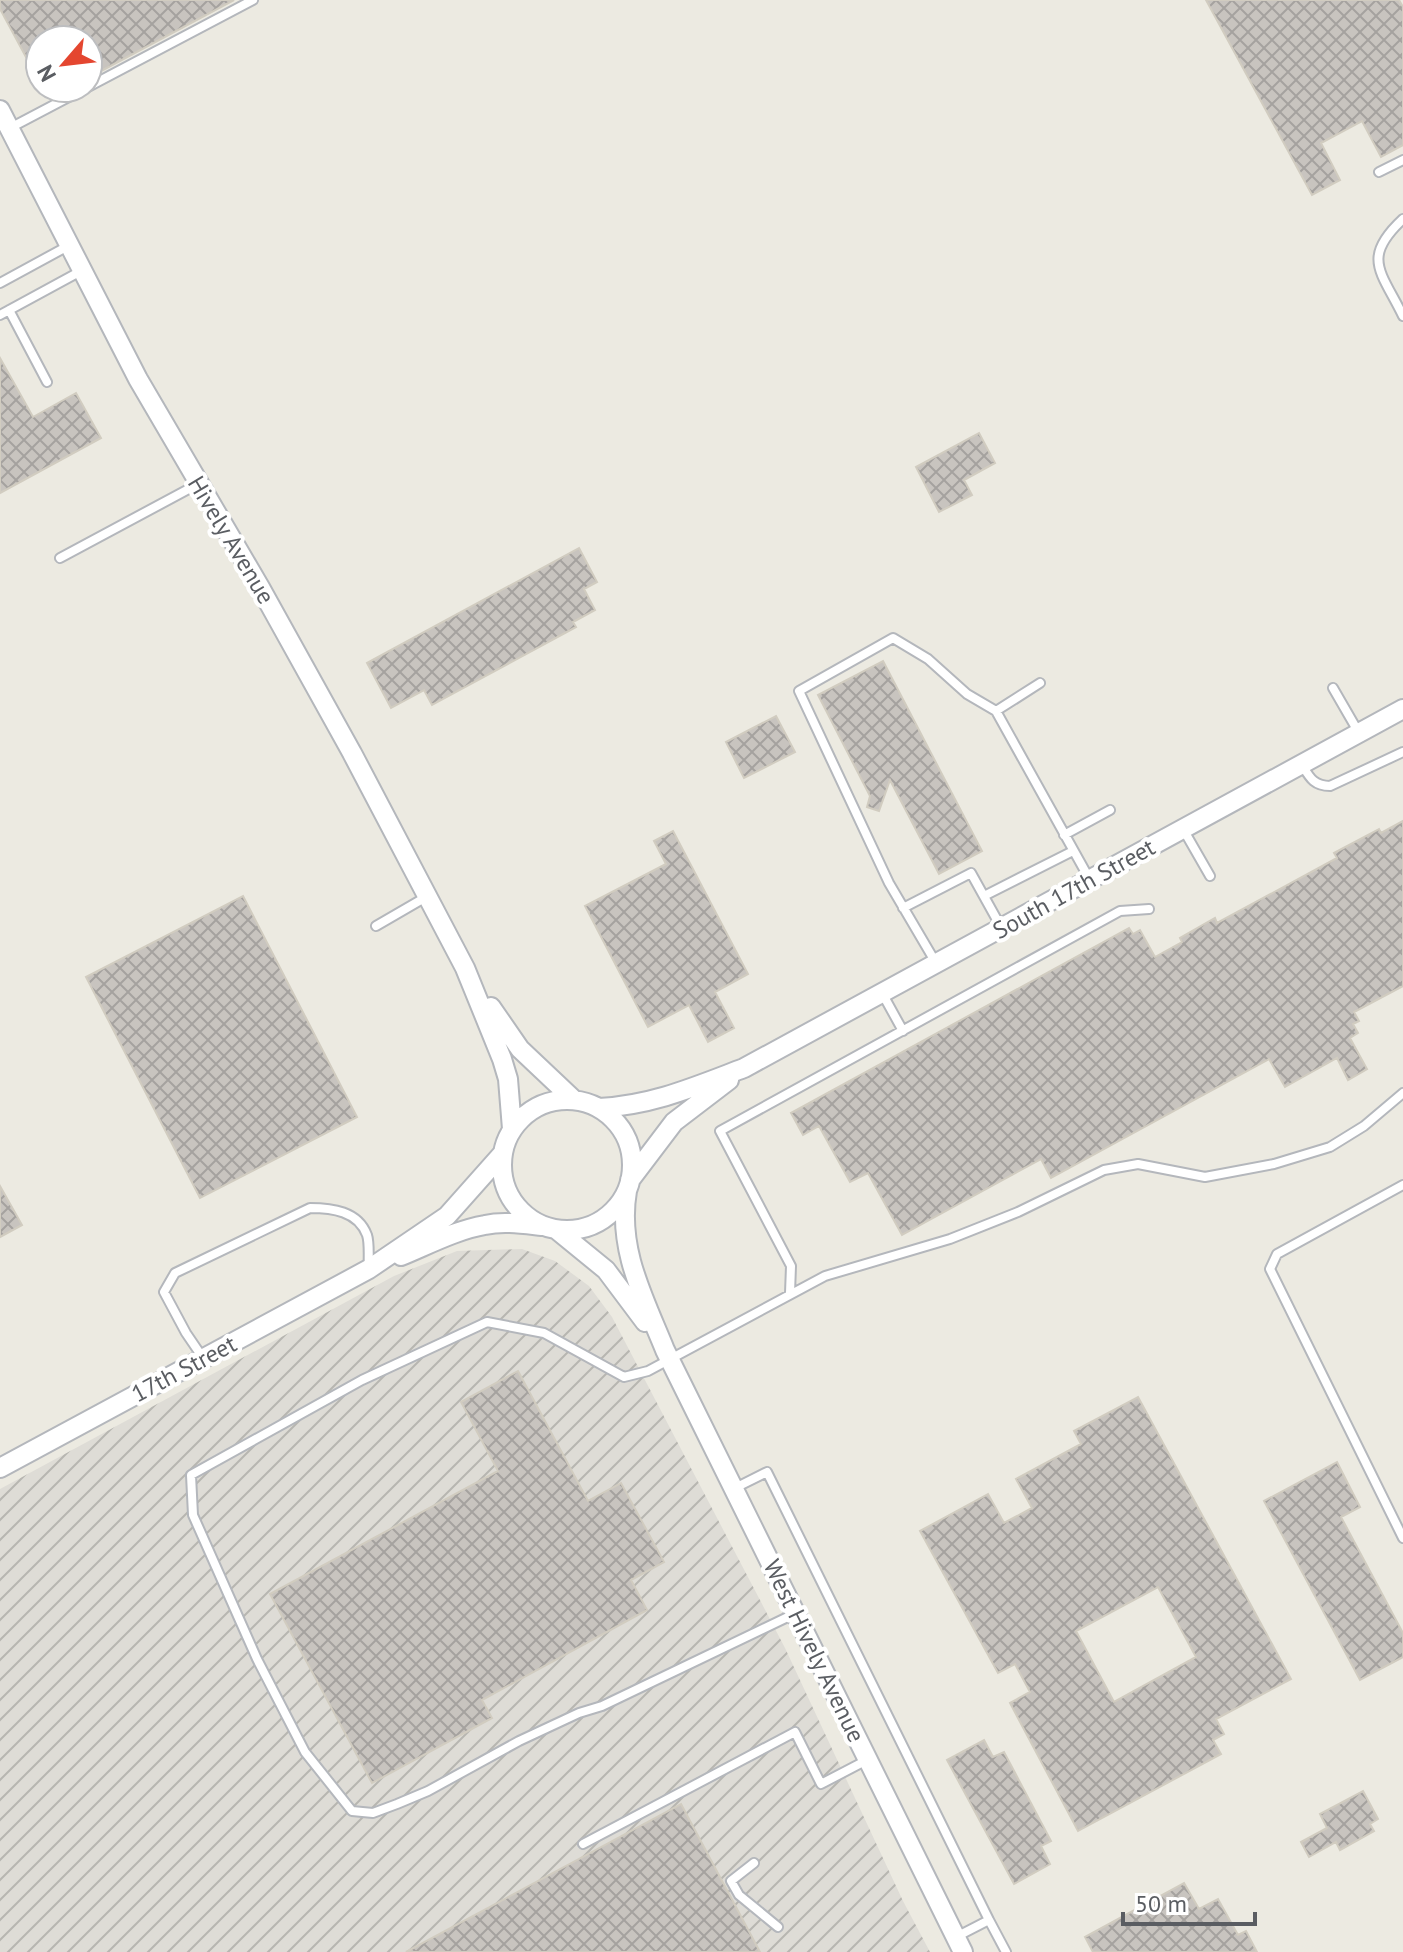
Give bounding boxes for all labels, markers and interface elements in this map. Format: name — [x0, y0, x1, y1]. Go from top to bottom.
north arrow — [24, 24, 104, 104]
text: N — [31, 60, 62, 86]
street label: Hively Avenue — [181, 470, 282, 609]
street label: South 17th Street — [987, 831, 1160, 946]
street label: 17th Street — [126, 1328, 242, 1409]
street label: West Hively Avenue — [757, 1554, 872, 1747]
scale bar — [1123, 1876, 1255, 1926]
text: 50 m — [1135, 1888, 1187, 1919]

